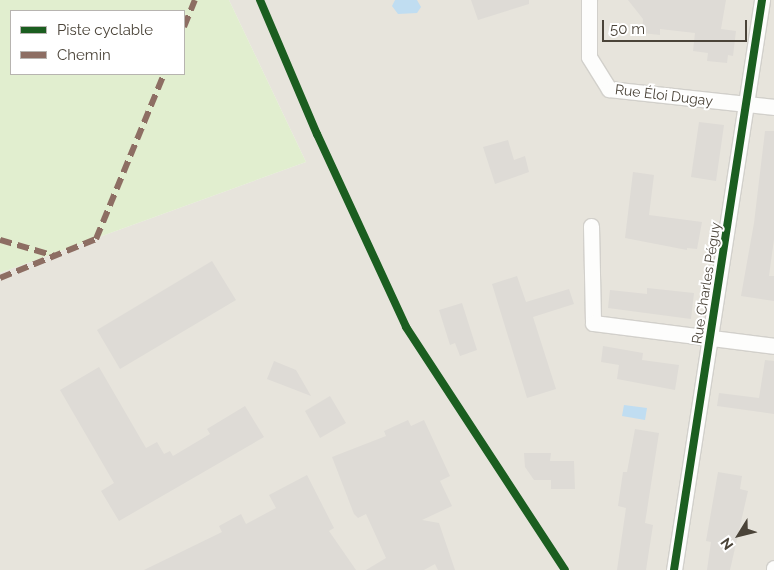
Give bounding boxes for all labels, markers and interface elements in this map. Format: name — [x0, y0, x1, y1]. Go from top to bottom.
legend — [10, 10, 185, 75]
scale bar — [604, 10, 749, 42]
text: 50 m — [610, 20, 645, 38]
text: Piste cyclable — [57, 21, 153, 39]
text: Chemin — [57, 46, 111, 64]
street label: Rue Éloi Dugay — [614, 81, 714, 109]
street label: Rue Charles Péguy — [688, 221, 724, 345]
north arrow — [714, 510, 764, 560]
text: N — [717, 535, 736, 553]

